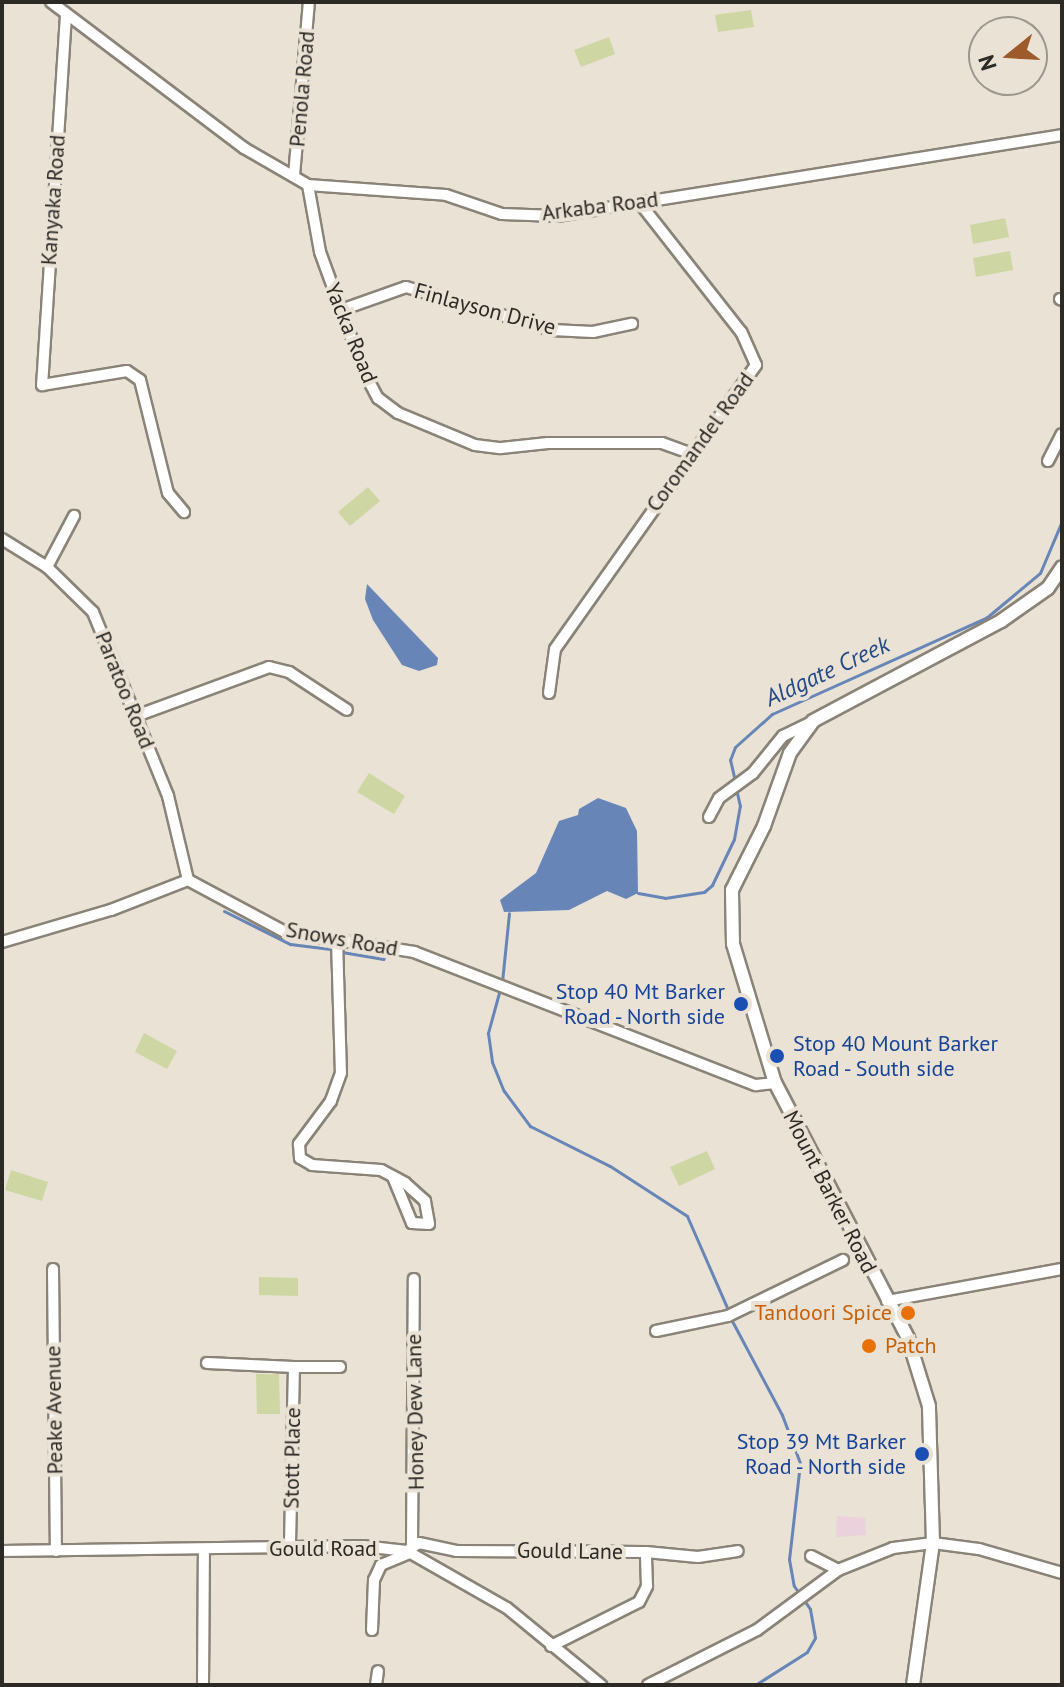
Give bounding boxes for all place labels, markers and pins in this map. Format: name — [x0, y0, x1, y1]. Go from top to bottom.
place label: Stop 40 Mt Barker Road - North side — [556, 978, 725, 1030]
marker: Stop 40 Mt Barker Road - North side — [732, 995, 750, 1013]
place label: Stop 40 Mount Barker Road - South side — [793, 1030, 998, 1082]
marker: Stop 40 Mount Barker Road - South side — [768, 1047, 786, 1065]
place label: Tandoori Spice — [754, 1300, 892, 1326]
marker: Tandoori Spice — [899, 1304, 917, 1322]
place label: Patch — [885, 1333, 937, 1359]
marker: Patch — [860, 1337, 878, 1355]
place label: Stop 39 Mt Barker Road - North side — [737, 1428, 906, 1480]
marker: Stop 39 Mt Barker Road - North side — [913, 1445, 931, 1463]

